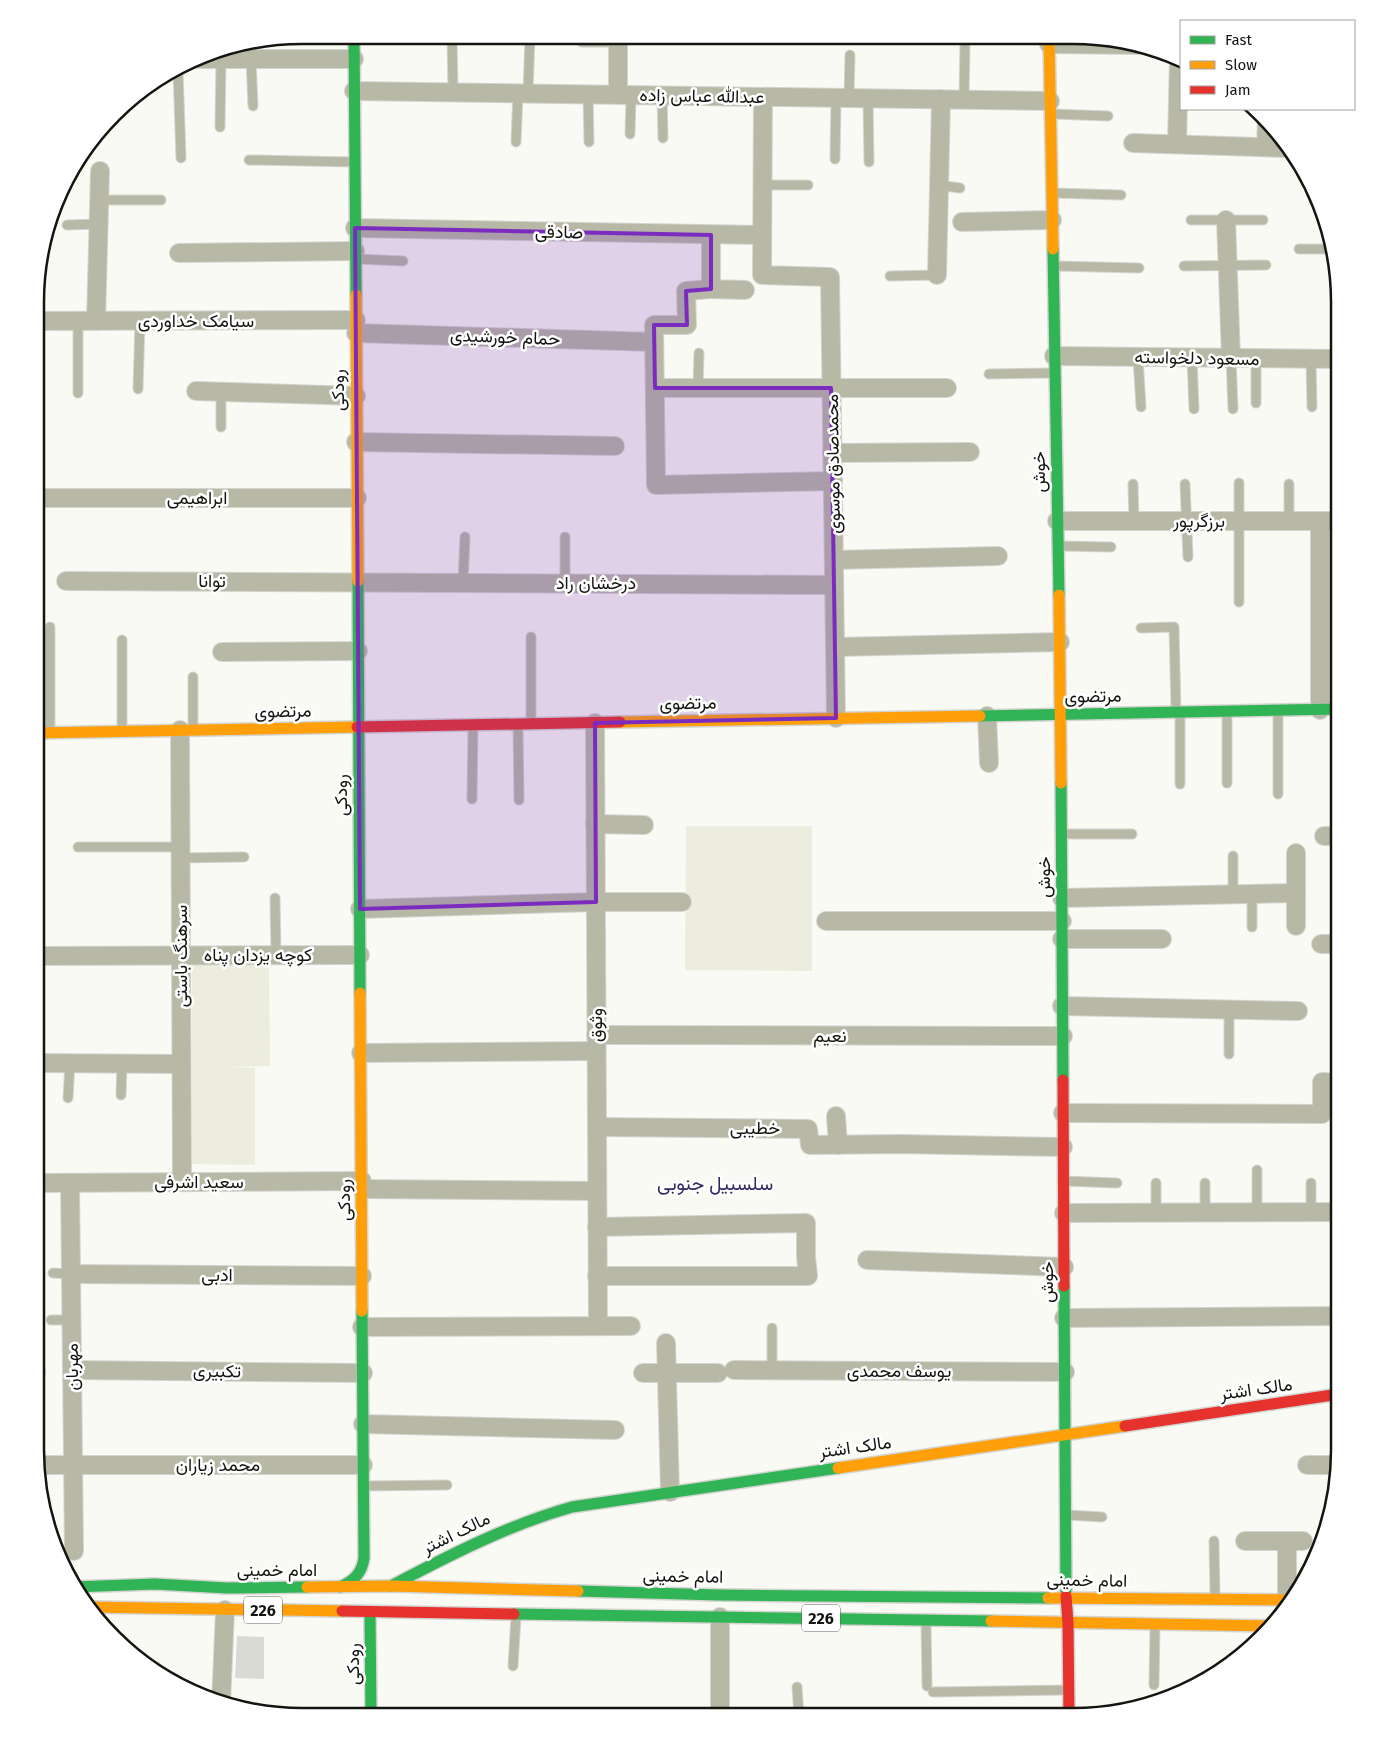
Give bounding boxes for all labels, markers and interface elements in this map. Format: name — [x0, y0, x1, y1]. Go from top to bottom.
legend — [1180, 20, 1355, 110]
text: Fast — [1225, 31, 1252, 49]
text: Slow — [1225, 56, 1257, 74]
text: Jam — [1225, 81, 1251, 99]
street label: عبدالله عباس زاده — [639, 84, 765, 108]
street label: صادقی — [535, 221, 583, 243]
street label: سیامک خداوردی — [138, 310, 254, 332]
street label: حمام خورشیدی — [449, 324, 561, 351]
street label: مسعود دلخواسته — [1134, 346, 1260, 370]
street label: رودکی — [327, 369, 349, 411]
street label: محمدصادق موسوی — [821, 394, 845, 534]
street label: خوش — [1028, 451, 1050, 493]
street label: ابراهیمی — [167, 487, 227, 509]
street label: برزگرپور — [1172, 510, 1225, 533]
street label: توانا — [198, 570, 226, 592]
street label: درخشان راد — [556, 572, 636, 594]
street label: مرتضوی — [1064, 685, 1122, 707]
street label: مرتضوی — [659, 692, 717, 714]
street label: مرتضوی — [254, 700, 312, 722]
street label: رودکی — [330, 774, 352, 816]
street label: خوش — [1033, 856, 1055, 898]
street label: سرهنگ باستی — [170, 905, 192, 1007]
street label: کوچه یزدان پناه — [204, 944, 312, 967]
street label: وثوق — [585, 1008, 607, 1042]
street label: نعیم — [813, 1025, 847, 1048]
street label: خطیبی — [730, 1117, 780, 1139]
street label: سعید اشرفی — [154, 1171, 244, 1193]
district label: سلسبیل جنوبی — [657, 1172, 773, 1195]
street label: رودکی — [333, 1179, 355, 1221]
street label: خوش — [1036, 1261, 1058, 1303]
street label: ادبی — [201, 1264, 233, 1286]
street label: مهربان — [61, 1343, 83, 1391]
street label: تکبیری — [193, 1360, 241, 1382]
street label: یوسف محمدی — [847, 1360, 951, 1382]
street label: مالک اشتر — [1217, 1373, 1294, 1405]
street label: مالک اشتر — [816, 1431, 893, 1463]
street label: محمد زیاران — [176, 1454, 260, 1476]
street label: مالک اشتر — [417, 1507, 494, 1559]
street label: امام خمینی — [237, 1559, 317, 1582]
street label: امام خمینی — [642, 1564, 723, 1589]
street label: امام خمینی — [1046, 1568, 1127, 1593]
road number: 226 — [244, 1596, 282, 1624]
road number: 226 — [802, 1605, 840, 1632]
street label: رودکی — [342, 1643, 364, 1685]

